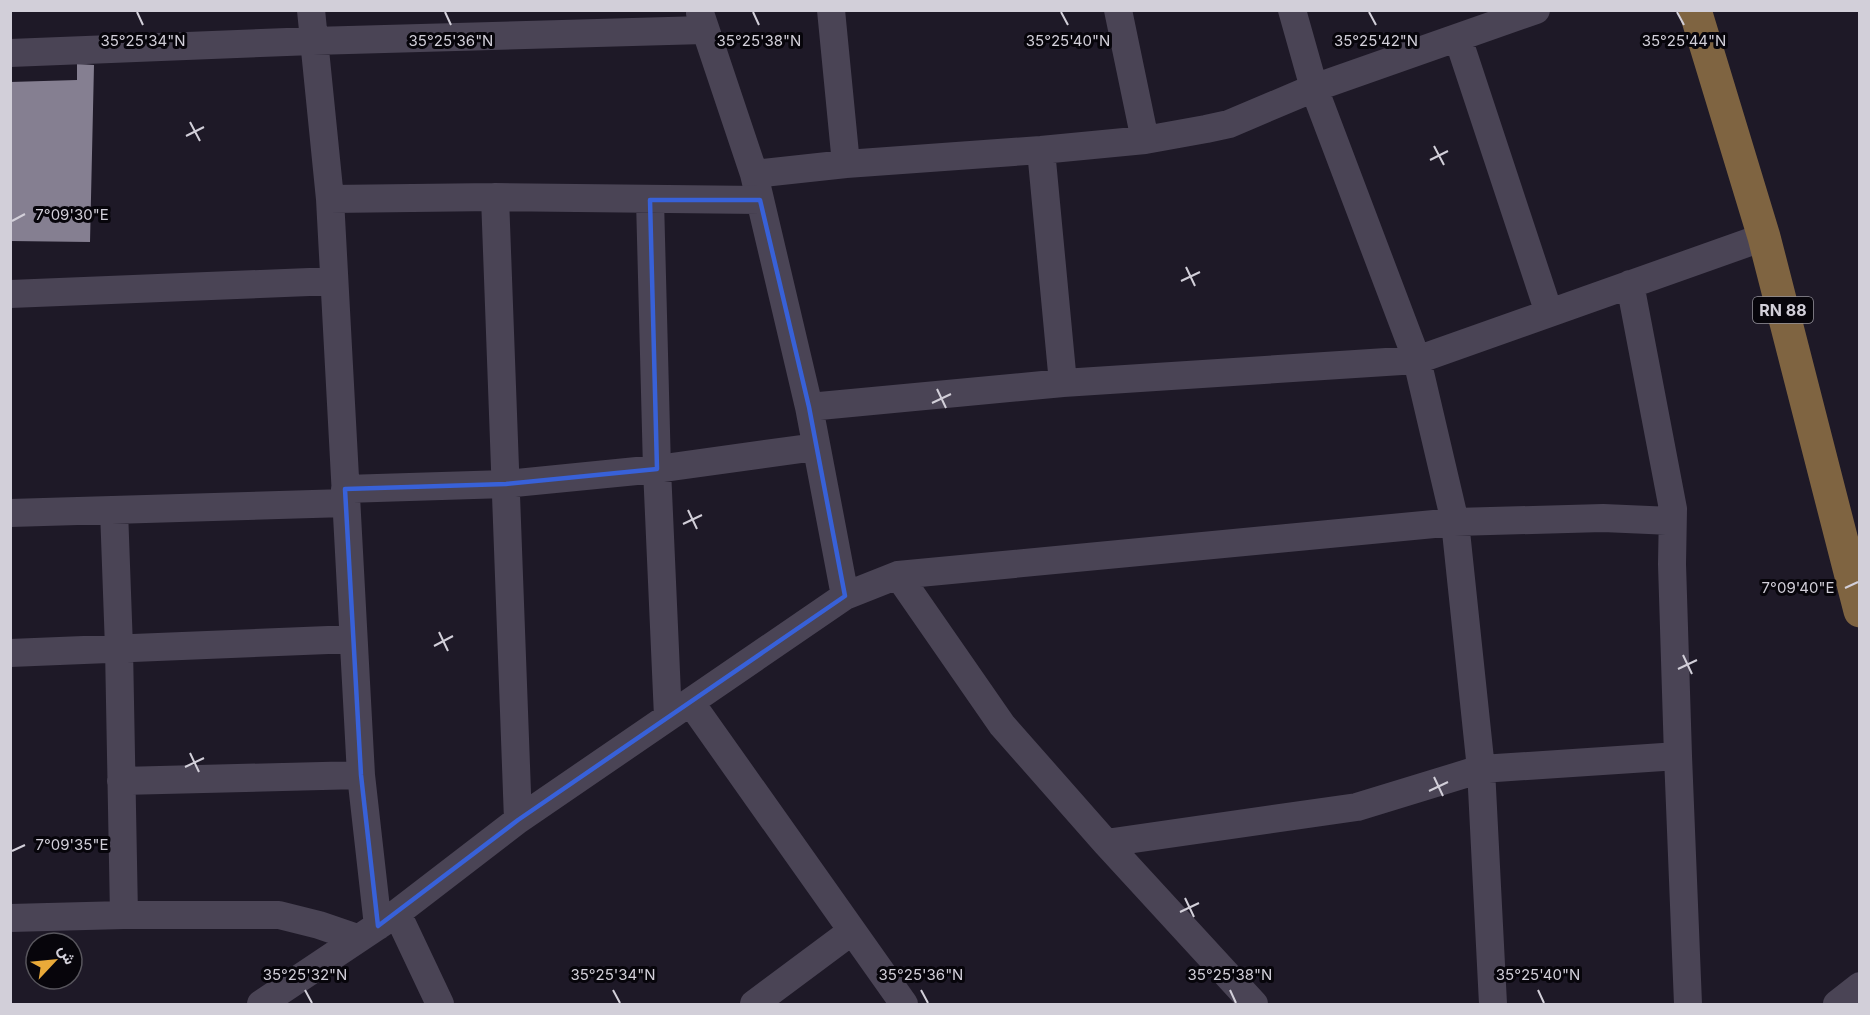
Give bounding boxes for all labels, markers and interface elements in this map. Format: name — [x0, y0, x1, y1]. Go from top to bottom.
text: 35°25'34"N — [100, 31, 186, 50]
text: 35°25'36"N — [409, 31, 493, 50]
text: 35°25'38"N — [717, 31, 801, 50]
text: 35°25'40"N — [1026, 31, 1110, 50]
text: 35°25'42"N — [1334, 31, 1418, 50]
text: 35°25'44"N — [1642, 31, 1726, 50]
text: 7°09'30"E — [35, 205, 109, 224]
road number: RN 88 — [1753, 297, 1813, 323]
text: 7°09'40"E — [1762, 578, 1834, 597]
text: 7°09'35"E — [36, 835, 108, 854]
north arrow — [24, 931, 84, 991]
text: ش — [54, 941, 81, 967]
text: 35°25'32"N — [263, 965, 347, 984]
text: 35°25'34"N — [570, 965, 656, 984]
text: 35°25'36"N — [879, 965, 963, 984]
text: 35°25'38"N — [1188, 965, 1272, 984]
text: 35°25'40"N — [1496, 965, 1580, 984]

